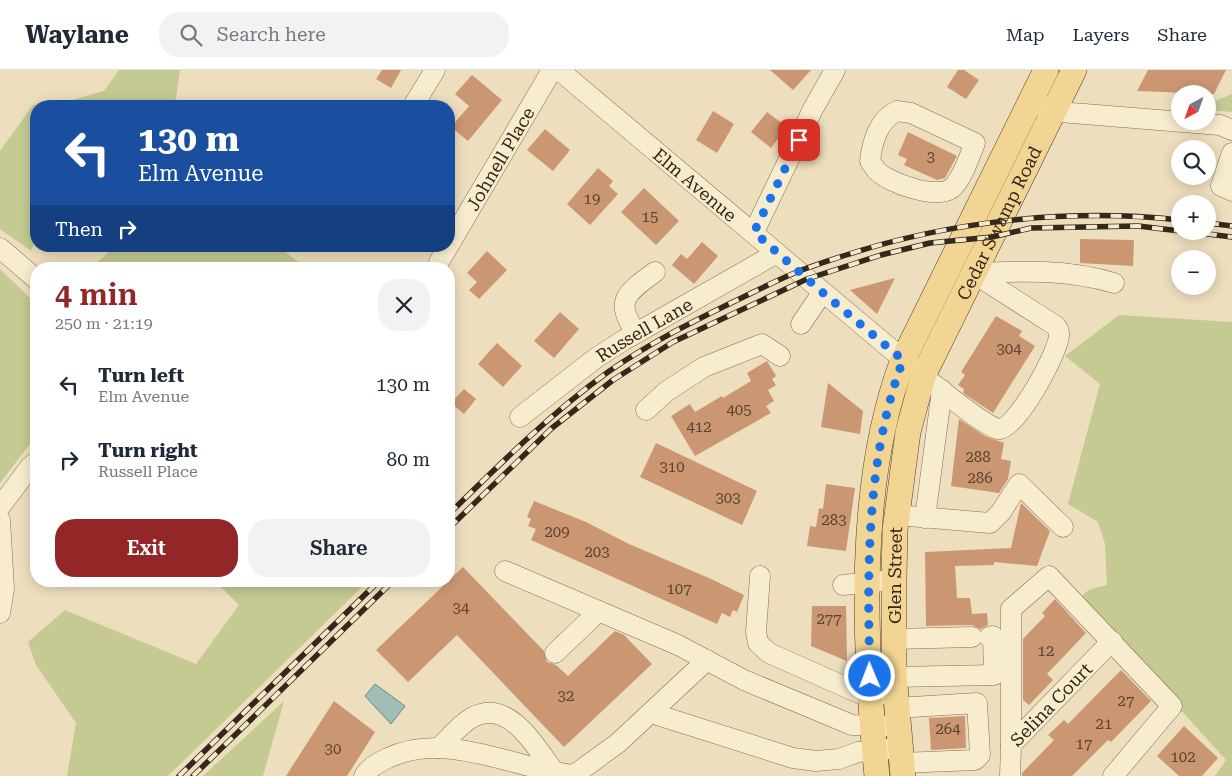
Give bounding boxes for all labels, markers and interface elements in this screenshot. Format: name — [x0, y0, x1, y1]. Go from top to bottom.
search box — [159, 12, 509, 57]
text: Waylane — [25, 21, 129, 49]
icon: search — [177, 21, 205, 49]
text: Search here — [217, 23, 326, 46]
text: Map — [1006, 24, 1045, 45]
text: Layers — [1073, 24, 1129, 45]
text: Share — [1157, 24, 1207, 45]
north arrow — [1171, 85, 1216, 130]
map controls — [1171, 85, 1216, 295]
street label: Johnell Place — [461, 103, 538, 214]
text: 130 m — [138, 119, 239, 160]
pin — [778, 119, 820, 161]
icon: left — [55, 120, 120, 185]
icon: arrive — [785, 126, 813, 154]
button: search — [1171, 140, 1216, 185]
street label: Cedar Swamp Road — [952, 142, 1046, 303]
street label: Elm Avenue — [649, 143, 741, 226]
house number: 3 — [927, 148, 935, 166]
text: Elm Avenue — [138, 161, 263, 186]
house number: 19 — [584, 190, 600, 208]
button: + — [1171, 195, 1216, 240]
house number: 15 — [642, 208, 658, 226]
icon: right — [113, 215, 141, 243]
text: Then — [55, 218, 103, 241]
button: − — [1171, 250, 1216, 295]
text: 4 min — [55, 277, 138, 312]
button: close — [378, 279, 430, 331]
street label: Russell Lane — [592, 293, 696, 366]
text: 250 m · 21:19 — [55, 314, 153, 333]
house number: 304 — [996, 340, 1022, 358]
text: Turn left — [98, 364, 184, 387]
icon: left — [55, 371, 83, 399]
text: 130 m — [376, 373, 430, 396]
text: Elm Avenue — [98, 387, 189, 406]
house number: 405 — [726, 401, 752, 419]
house number: 412 — [686, 418, 712, 436]
text: Turn right — [98, 439, 198, 462]
icon: right — [55, 446, 83, 474]
text: 80 m — [387, 448, 430, 471]
house number: 288 — [965, 448, 991, 466]
house number: 310 — [659, 458, 685, 476]
text: Russell Place — [98, 462, 198, 481]
house number: 286 — [967, 469, 993, 487]
house number: 303 — [715, 489, 741, 507]
house number: 283 — [821, 511, 847, 529]
button: Exit — [55, 519, 238, 577]
button: Share — [248, 519, 430, 577]
house number: 209 — [544, 523, 570, 541]
street label: Glen Street — [884, 526, 906, 624]
house number: 203 — [584, 543, 610, 561]
house number: 107 — [666, 580, 692, 598]
house number: 34 — [453, 599, 470, 617]
house number: 277 — [816, 610, 842, 628]
house number: 12 — [1038, 642, 1054, 660]
position arrow — [843, 649, 895, 701]
street label: Selina Court — [1005, 658, 1096, 750]
house number: 32 — [558, 687, 574, 705]
house number: 27 — [1118, 692, 1134, 710]
house number: 21 — [1096, 715, 1112, 733]
house number: 264 — [935, 720, 961, 738]
house number: 17 — [1076, 735, 1092, 753]
house number: 30 — [325, 740, 341, 758]
house number: 102 — [1170, 748, 1196, 766]

